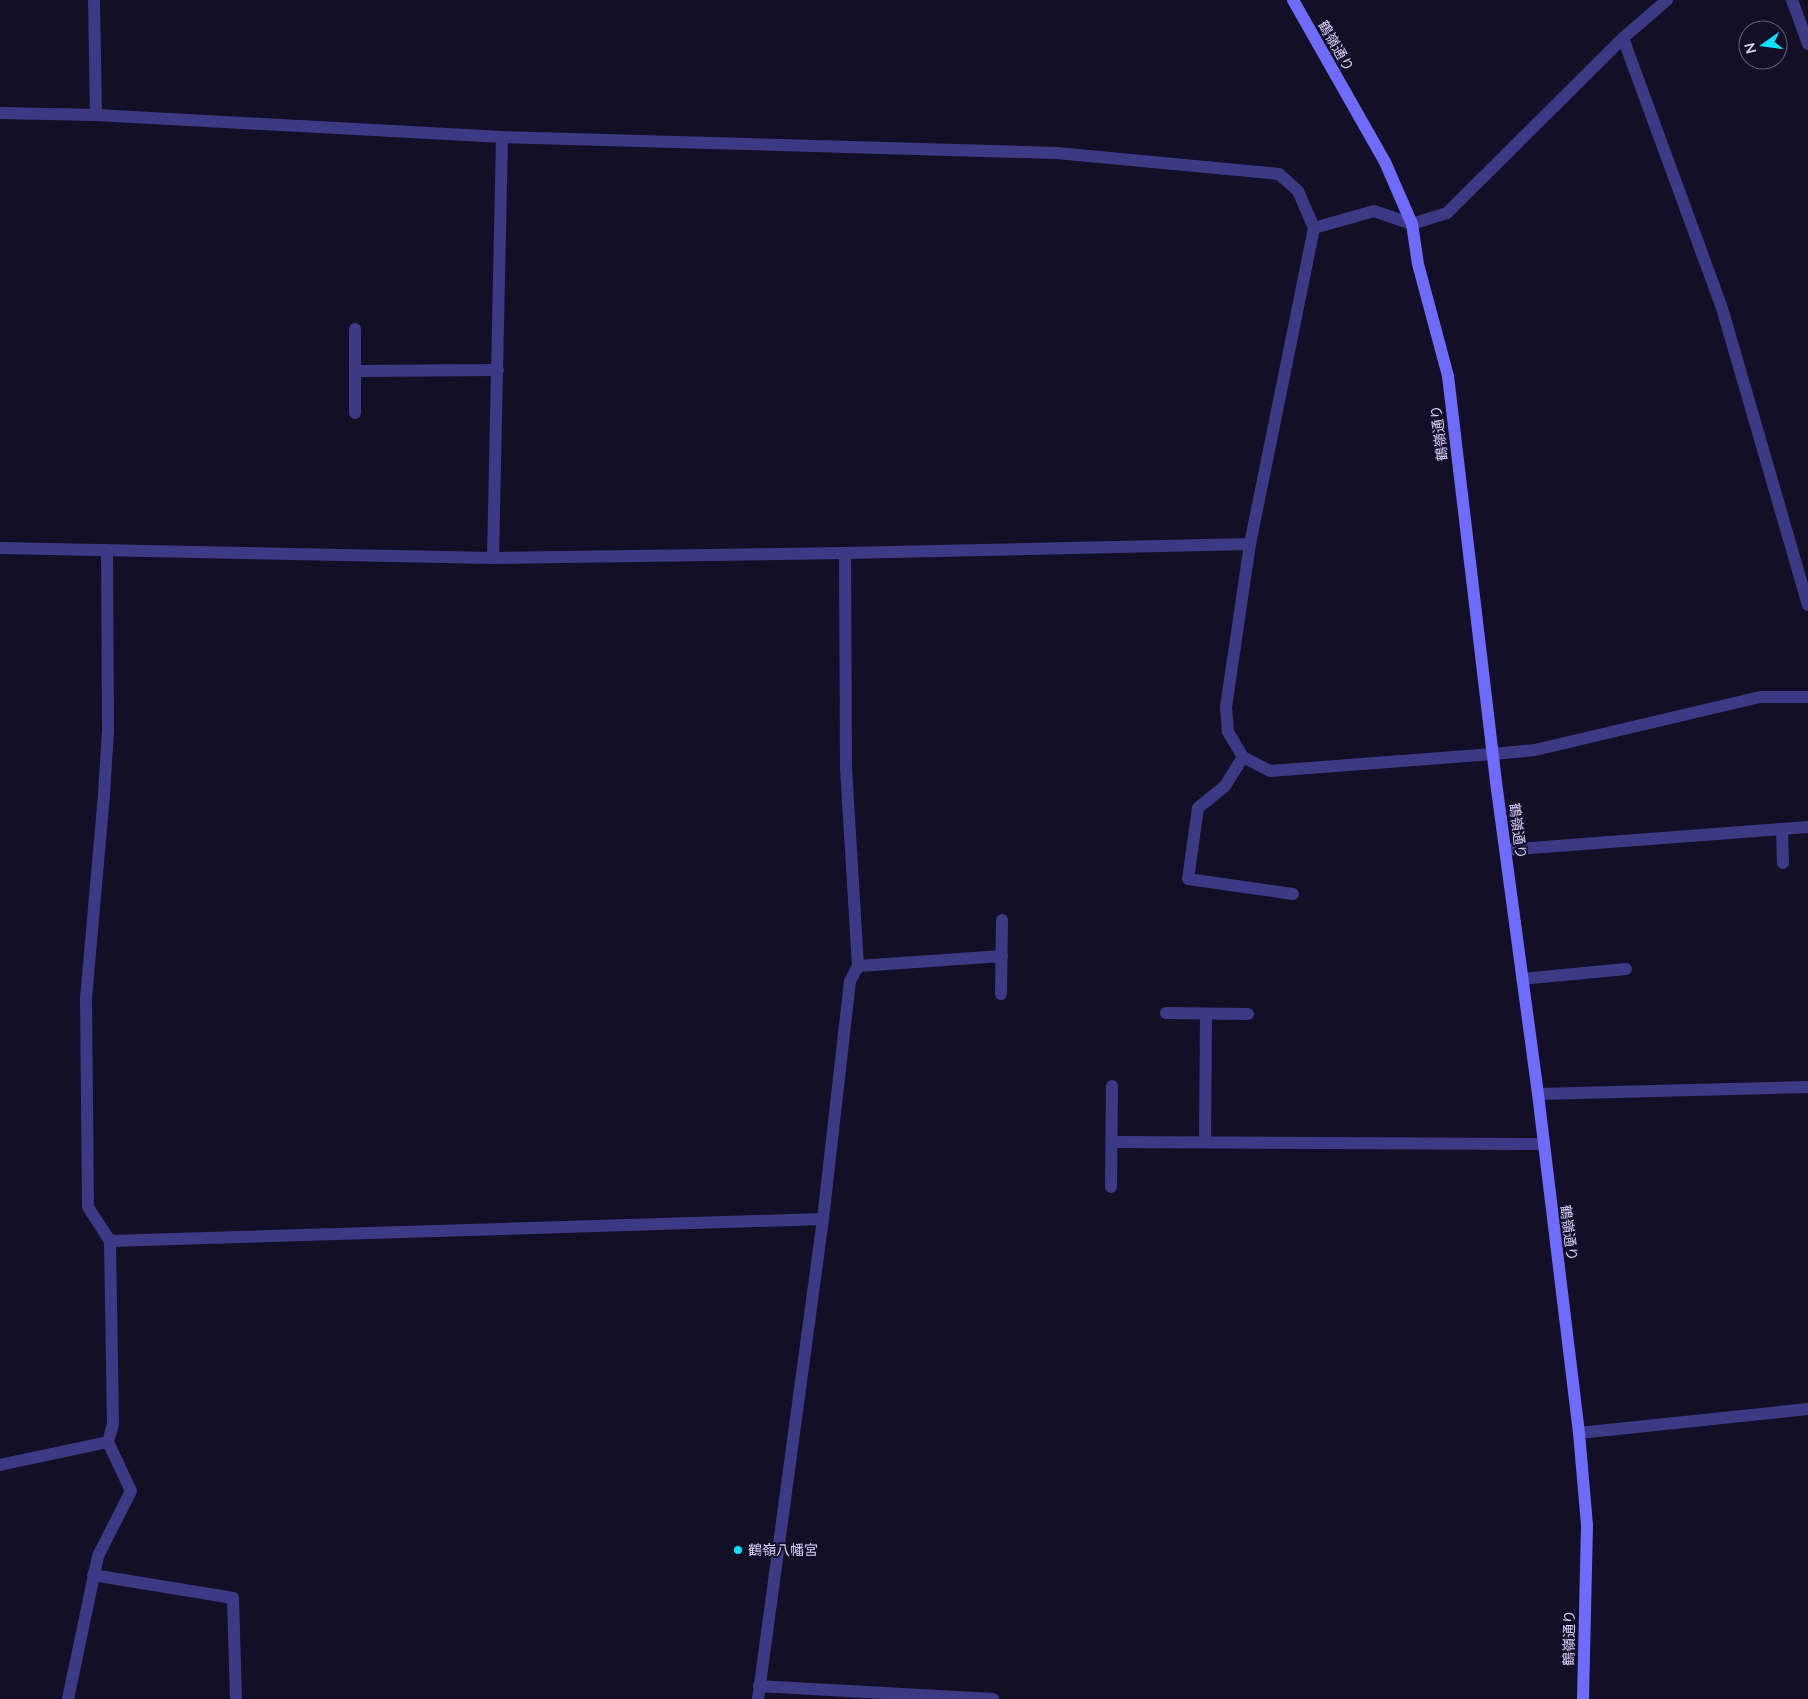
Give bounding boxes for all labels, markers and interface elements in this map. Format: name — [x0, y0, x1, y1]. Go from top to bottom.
street label: 鶴嶺通り — [1315, 17, 1358, 74]
north arrow — [1738, 20, 1788, 70]
text: N — [1740, 41, 1759, 56]
street label: 鶴嶺通り — [1427, 404, 1450, 462]
street label: 鶴嶺通り — [1507, 802, 1530, 860]
street label: 鶴嶺通り — [1558, 1204, 1581, 1262]
place label: 鶴嶺八幡宮 — [748, 1541, 818, 1558]
marker: 鶴嶺八幡宮 — [732, 1544, 744, 1556]
street label: 鶴嶺通り — [1560, 1610, 1577, 1666]

